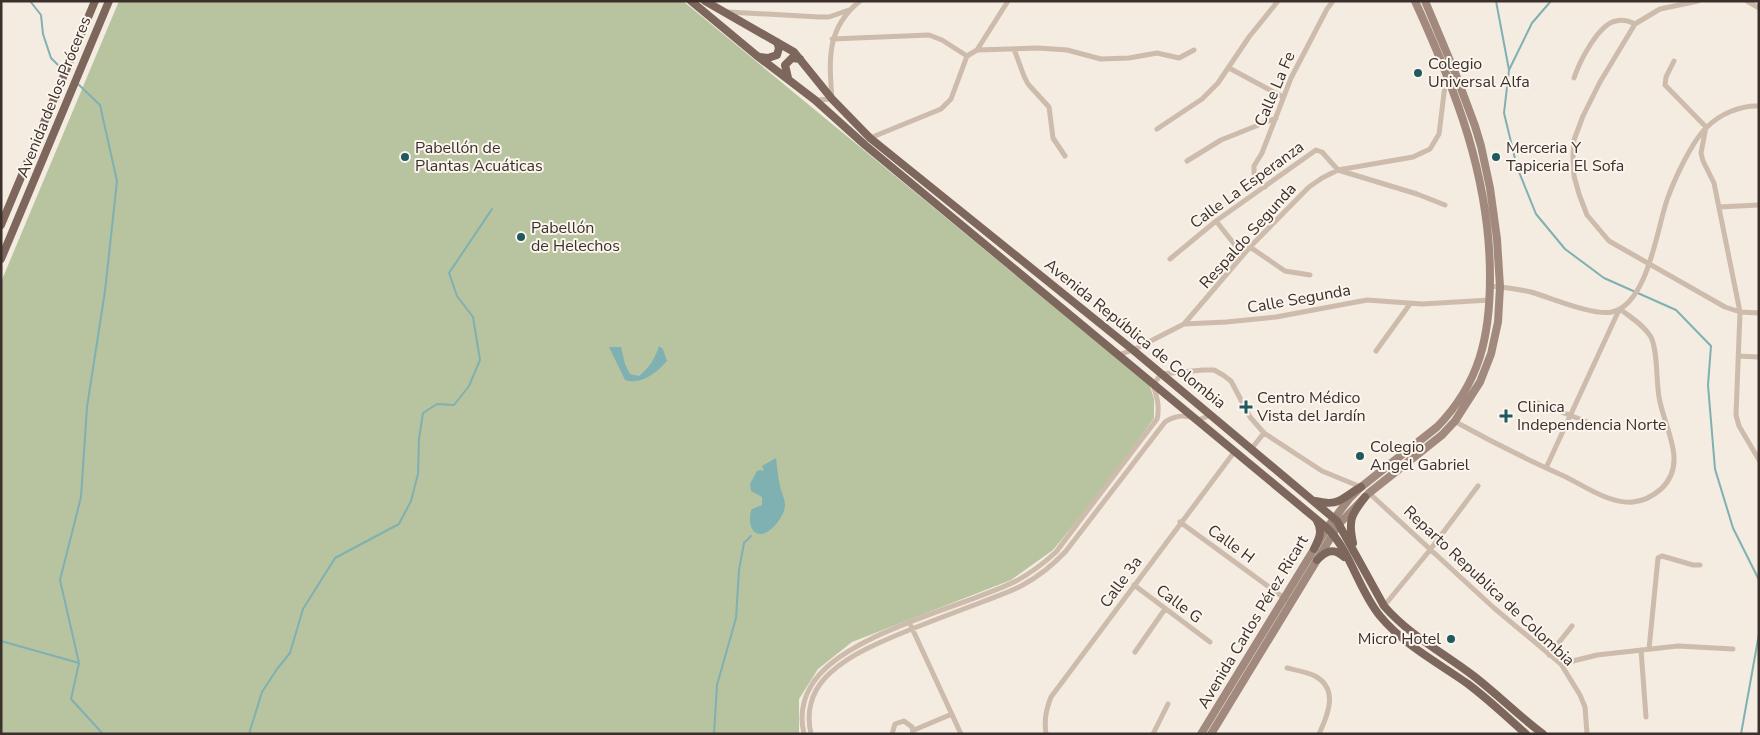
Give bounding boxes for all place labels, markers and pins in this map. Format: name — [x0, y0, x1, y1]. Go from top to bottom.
place label: Colegio Universal Alfa — [1428, 53, 1530, 93]
marker: Colegio Universal Alfa — [1412, 67, 1424, 79]
place label: Pabellón de Plantas Acuáticas — [415, 137, 543, 177]
place label: Merceria Y Tapiceria El Sofa — [1506, 137, 1624, 177]
marker: Pabellón de Plantas Acuáticas — [399, 151, 411, 163]
marker: Merceria Y Tapiceria El Sofa — [1490, 151, 1502, 163]
place label: Pabellón de Helechos — [531, 217, 620, 257]
marker: Pabellón de Helechos — [515, 231, 527, 243]
place label: Centro Médico Vista del Jardín — [1256, 387, 1366, 427]
place label: Clinica Independencia Norte — [1517, 396, 1667, 436]
marker: Centro Médico Vista del Jardín — [1239, 400, 1253, 414]
marker: Clinica Independencia Norte — [1499, 409, 1513, 423]
place label: Colegio Angel Gabriel — [1370, 436, 1470, 476]
marker: Colegio Angel Gabriel — [1354, 450, 1366, 462]
place label: Micro Hotel — [1358, 628, 1441, 650]
marker: Micro Hotel — [1445, 633, 1457, 645]

